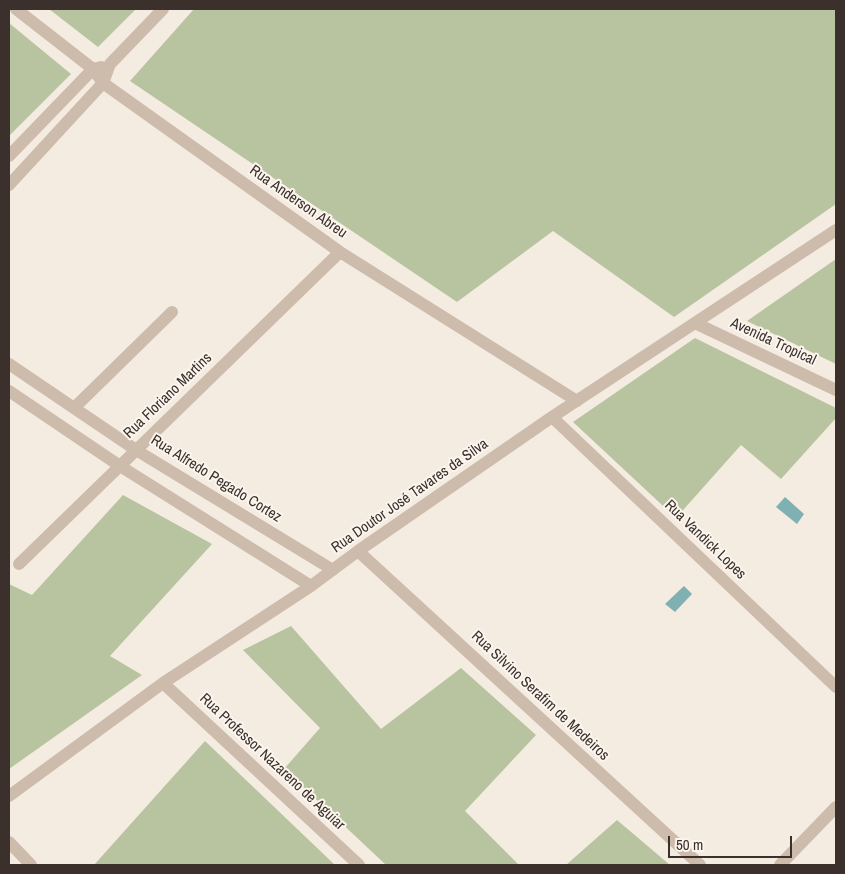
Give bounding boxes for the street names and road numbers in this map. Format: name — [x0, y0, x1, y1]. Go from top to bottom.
street label: Rua Anderson Abreu — [246, 162, 350, 242]
street label: Avenida Tropical — [727, 314, 819, 370]
street label: Rua Floriano Martins — [120, 349, 216, 443]
street label: Rua Alfredo Pegado Cortez — [147, 432, 285, 526]
street label: Rua Doutor José Tavares da Silva — [328, 435, 492, 557]
street label: Rua Vandick Lopes — [660, 497, 750, 583]
street label: Rua Silvino Serafim de Medeiros — [467, 627, 613, 765]
street label: Rua Professor Nazareno de Aguiar — [196, 690, 348, 834]

